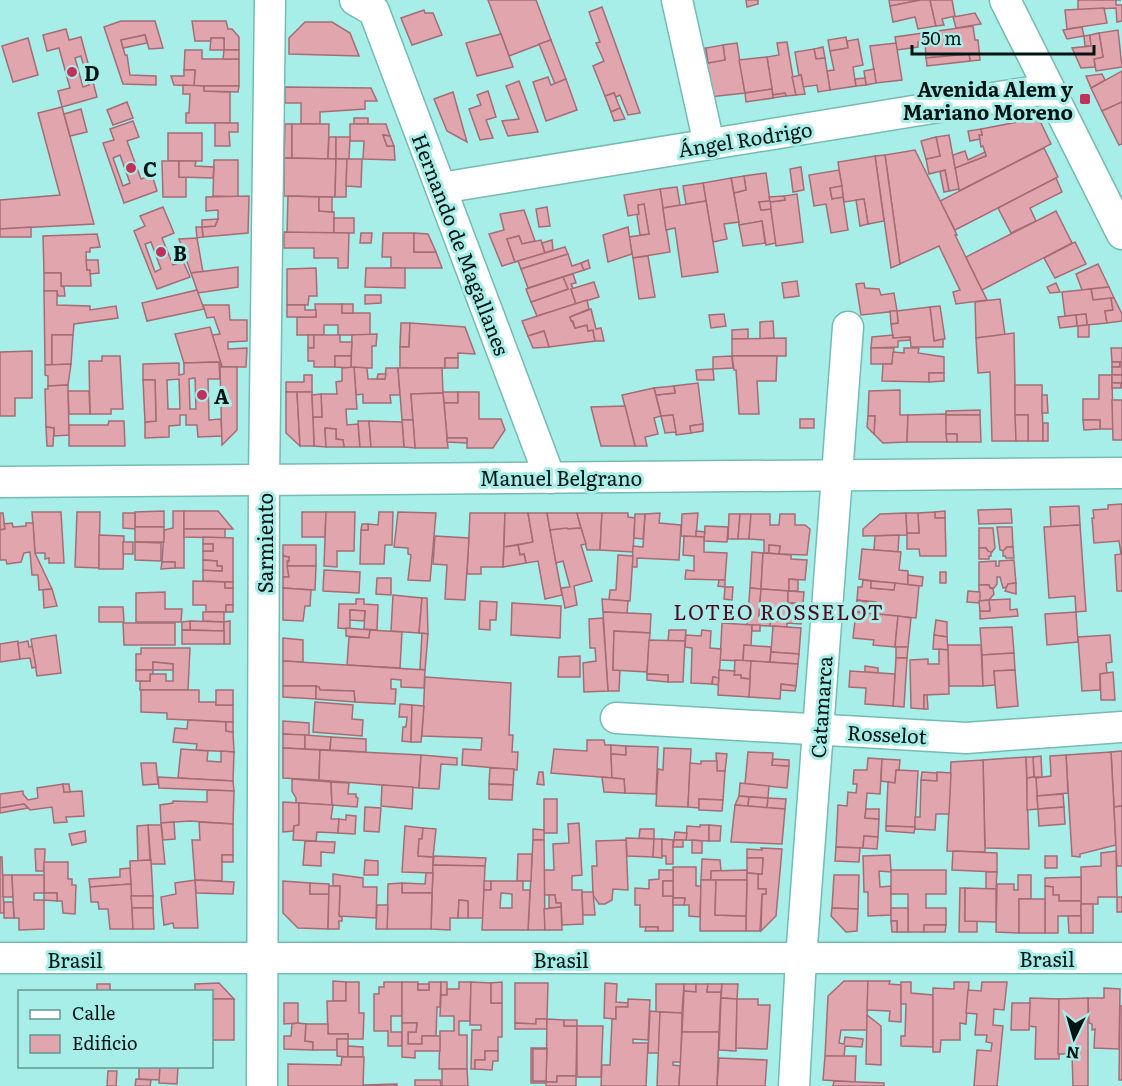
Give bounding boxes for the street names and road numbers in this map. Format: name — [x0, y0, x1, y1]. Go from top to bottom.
street label: Ángel Rodrigo — [676, 113, 814, 163]
street label: Hernando de Magallanes — [406, 129, 518, 359]
street label: Manuel Belgrano — [480, 462, 642, 492]
street label: Sarmiento — [249, 493, 279, 593]
street label: Catamarca — [801, 655, 839, 759]
street label: Rosselot — [847, 716, 927, 750]
street label: Brasil — [1019, 943, 1075, 973]
street label: Brasil — [47, 944, 103, 974]
street label: Brasil — [533, 944, 589, 974]

